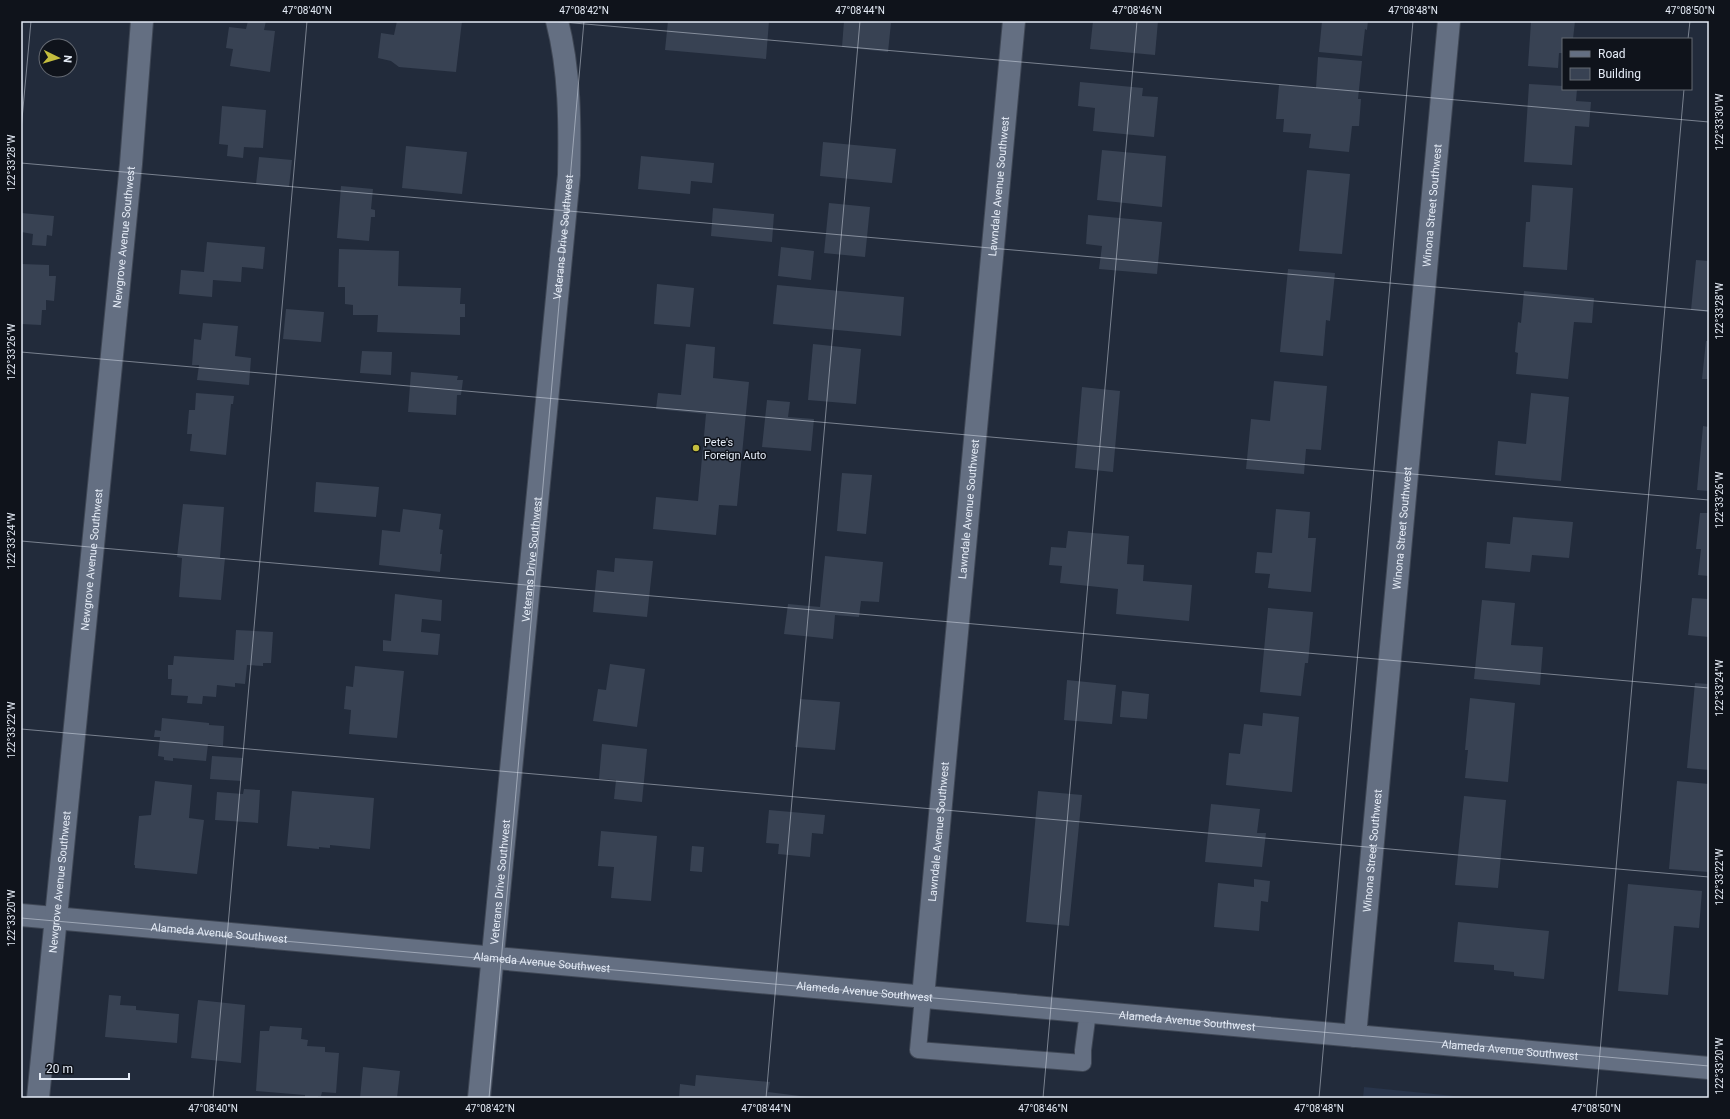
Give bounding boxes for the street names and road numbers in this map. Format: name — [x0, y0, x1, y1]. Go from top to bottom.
street label: Lawndale Avenue Southwest — [986, 116, 1012, 257]
street label: Winona Street Southwest — [1420, 143, 1445, 268]
street label: Newgrove Avenue Southwest — [111, 165, 138, 309]
street label: Veterans Drive Southwest — [551, 174, 576, 300]
street label: Lawndale Avenue Southwest — [956, 438, 982, 580]
street label: Winona Street Southwest — [1390, 466, 1415, 590]
street label: Newgrove Avenue Southwest — [79, 488, 106, 631]
street label: Veterans Drive Southwest — [519, 496, 545, 623]
street label: Lawndale Avenue Southwest — [926, 761, 952, 902]
street label: Winona Street Southwest — [1360, 788, 1385, 913]
street label: Newgrove Avenue Southwest — [46, 810, 74, 954]
street label: Veterans Drive Southwest — [488, 819, 513, 945]
street label: Alameda Avenue Southwest — [150, 921, 288, 946]
street label: Alameda Avenue Southwest — [473, 950, 611, 975]
street label: Alameda Avenue Southwest — [796, 979, 934, 1005]
street label: Alameda Avenue Southwest — [1118, 1009, 1256, 1034]
street label: Alameda Avenue Southwest — [1441, 1038, 1579, 1063]

